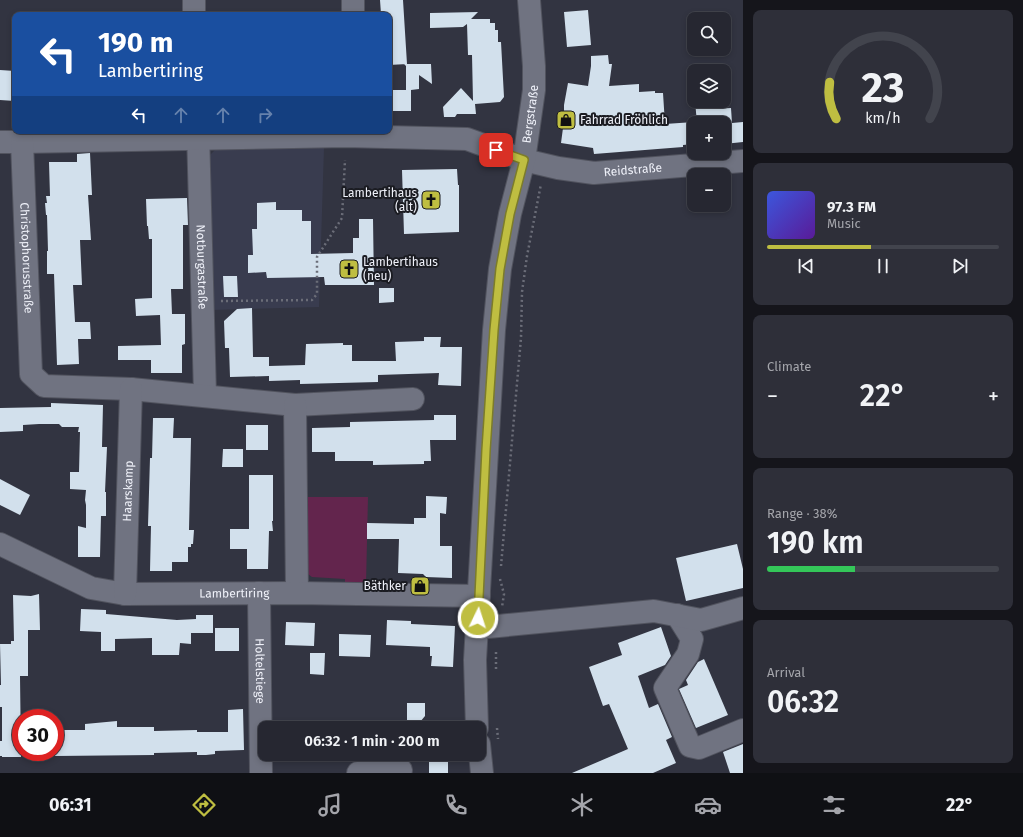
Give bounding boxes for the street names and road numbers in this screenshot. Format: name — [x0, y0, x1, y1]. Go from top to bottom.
street label: Bergstraße — [519, 85, 541, 144]
street label: Reidstraße — [603, 161, 663, 179]
street label: Christophorusstraße — [17, 202, 36, 314]
street label: Notburgastraße — [193, 224, 210, 310]
street label: Haarskamp — [120, 460, 136, 522]
street label: Lambertiring — [199, 586, 270, 601]
street label: Holtelstiege — [253, 638, 267, 704]

